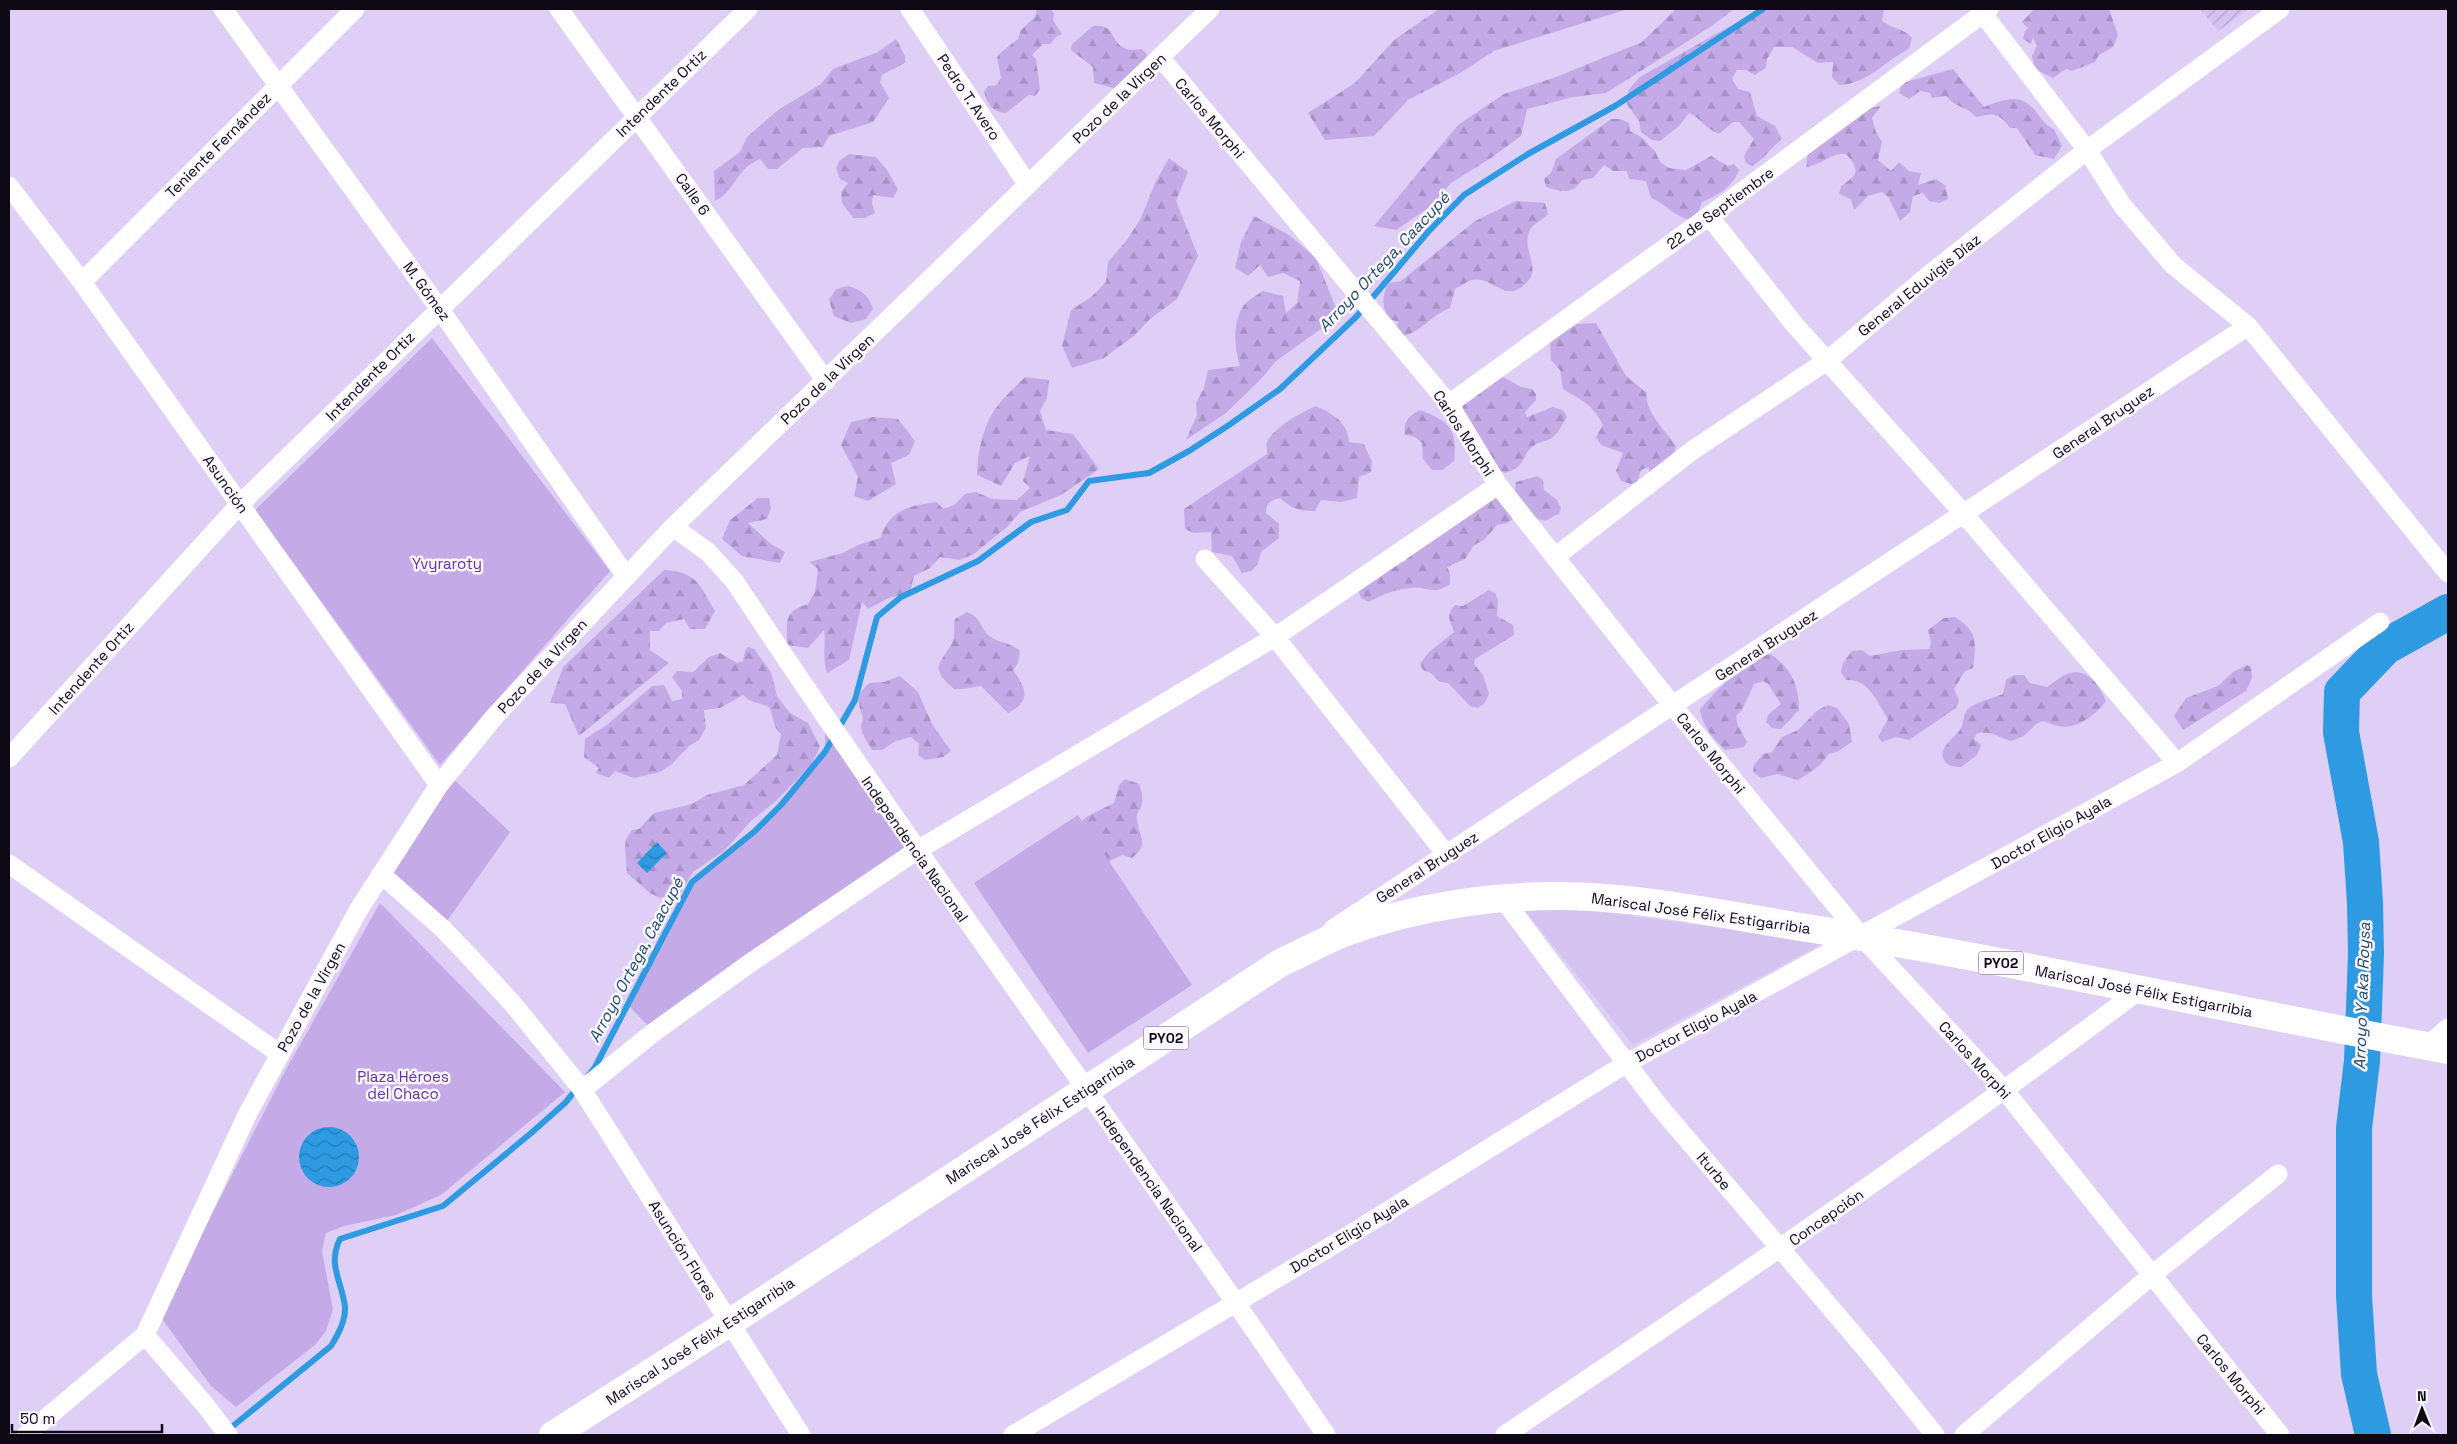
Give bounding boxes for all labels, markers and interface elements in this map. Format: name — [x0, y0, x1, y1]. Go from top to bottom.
street label: Intendente Ortiz — [612, 45, 710, 141]
street label: Pozo de la Virgen — [1068, 49, 1170, 147]
street label: Pedro T. Avero — [933, 50, 1005, 144]
street label: Carlos Morphi — [1171, 74, 1249, 162]
street label: Teniente Fernández — [161, 88, 275, 202]
street label: 22 de Septiembre — [1663, 163, 1777, 253]
street label: Calle 6 — [672, 169, 714, 219]
water label: Arroyo Ortega, Caacupé — [1314, 187, 1455, 336]
street label: General Eduvigis Díaz — [1854, 230, 1984, 340]
street label: M. Gómez — [399, 258, 455, 324]
street label: Intendente Ortiz — [321, 327, 419, 425]
street label: Pozo de la Virgen — [776, 330, 878, 428]
street label: General Bruguez — [2049, 381, 2157, 463]
street label: Carlos Morphi — [1429, 386, 1499, 480]
street label: Asunción — [199, 451, 253, 517]
park label: Yvyraroty — [412, 554, 482, 573]
street label: General Bruguez — [1711, 605, 1821, 685]
street label: Pozo de la Virgen — [493, 615, 591, 717]
street label: Intendente Ortiz — [44, 618, 138, 718]
street label: Carlos Morphi — [1672, 709, 1750, 797]
street label: Independencia Nacional — [857, 772, 973, 926]
street label: Doctor Eligio Ayala — [1987, 791, 2115, 873]
street label: General Bruguez — [1372, 827, 1482, 907]
water label: Arroyo Ortega, Caacupé — [584, 874, 689, 1046]
street label: Mariscal José Félix Estigarribia — [1590, 888, 1812, 938]
water label: Arroyo Y aka Roysa — [2349, 921, 2375, 1070]
street label: Pozo de la Virgen — [273, 939, 349, 1055]
road number: PY02 — [1978, 951, 2024, 974]
street label: Mariscal José Félix Estigarribia — [2034, 961, 2255, 1022]
street label: Doctor Eligio Ayala — [1632, 986, 1760, 1066]
street label: Carlos Morphi — [1935, 1017, 2015, 1103]
road number: PY02 — [1144, 1026, 1188, 1050]
street label: Mariscal José Félix Estigarribia — [942, 1052, 1138, 1188]
park label: Plaza Héroes del Chaco — [357, 1067, 449, 1103]
street label: Independencia Nacional — [1091, 1102, 1207, 1256]
street label: Iturbe — [1693, 1148, 1735, 1194]
street label: Concepción — [1785, 1184, 1867, 1250]
street label: Doctor Eligio Ayala — [1286, 1191, 1412, 1277]
street label: Asunción Flores — [645, 1197, 721, 1303]
street label: Mariscal José Félix Estigarribia — [602, 1273, 798, 1409]
street label: Carlos Morphi — [2192, 1330, 2270, 1418]
north arrow — [2397, 1384, 2447, 1434]
text: N — [2417, 1387, 2427, 1405]
scale bar — [12, 1402, 162, 1434]
text: 50 m — [20, 1409, 55, 1428]

